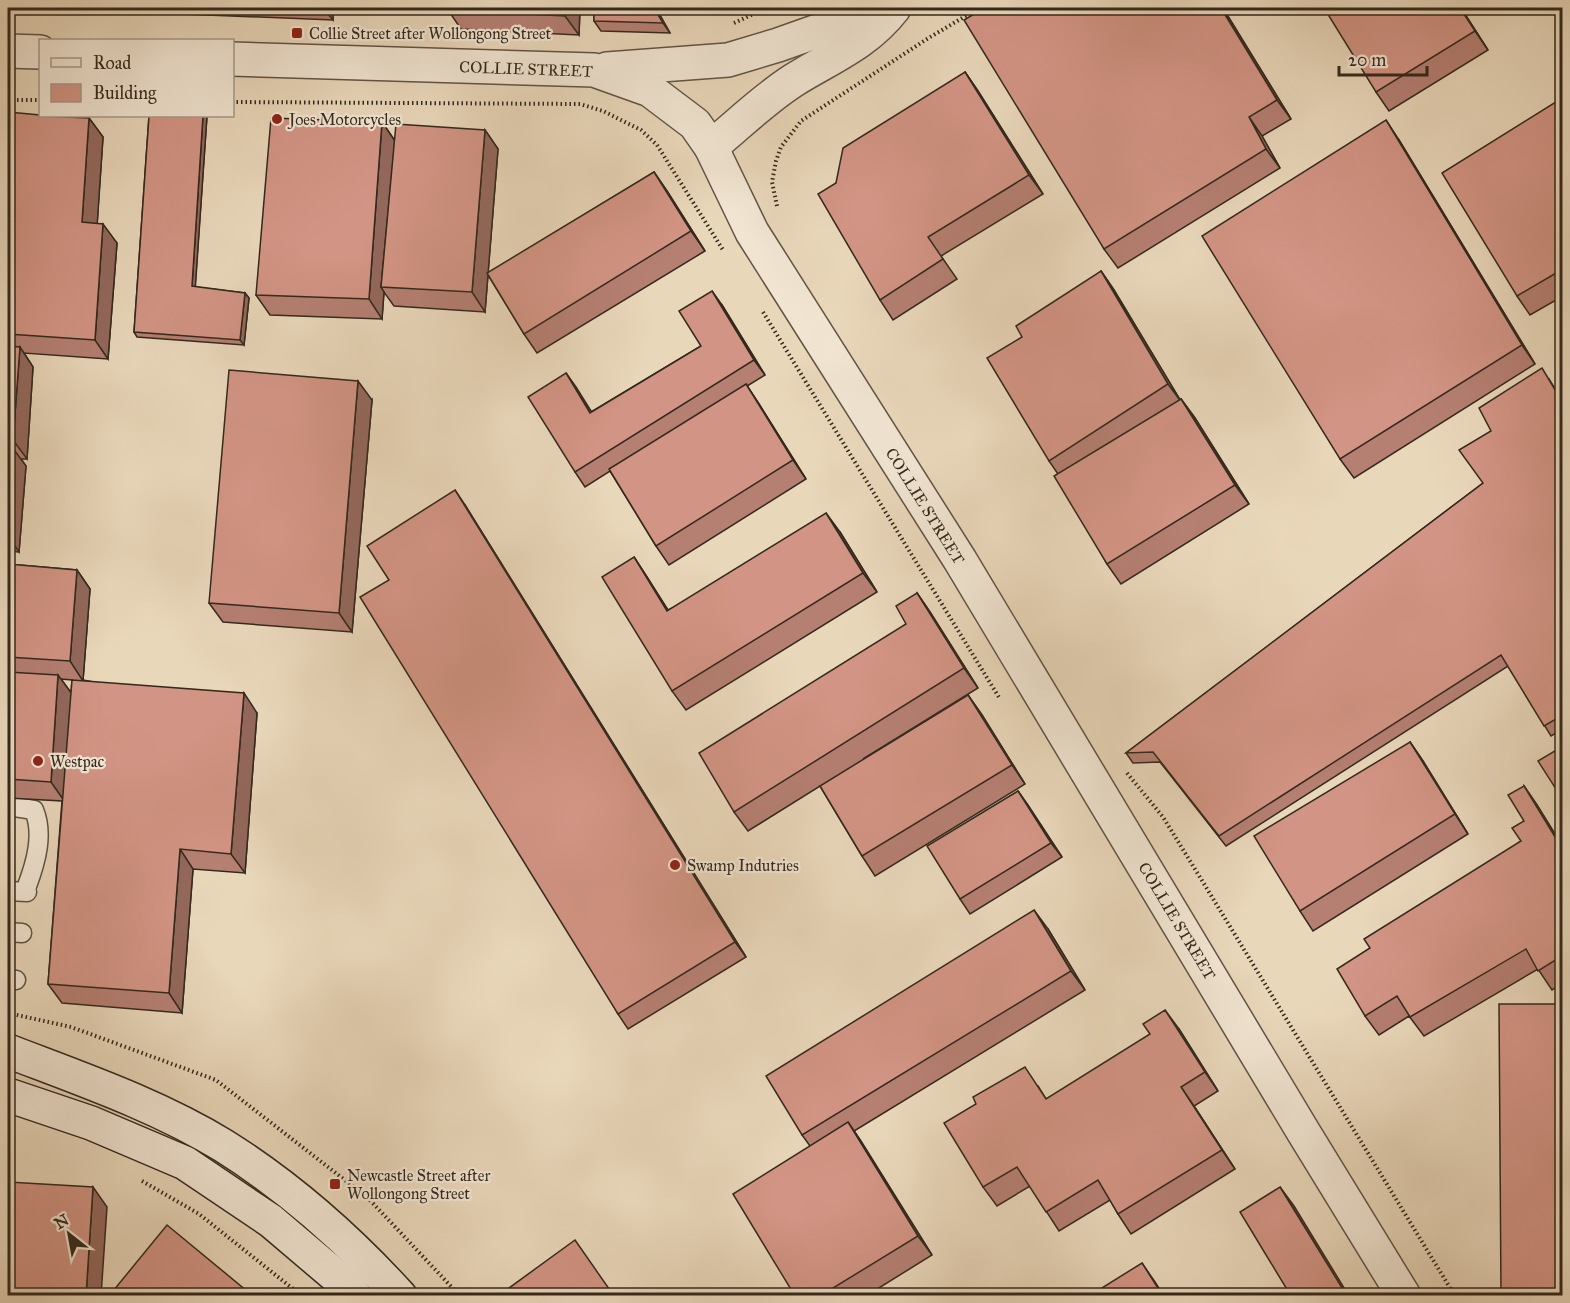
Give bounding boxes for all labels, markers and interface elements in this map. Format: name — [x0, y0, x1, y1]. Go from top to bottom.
place label: Collie Street after Wollongong Street — [309, 24, 552, 44]
marker: Collie Street after Wollongong Street — [290, 26, 304, 40]
legend — [39, 39, 234, 117]
scale bar — [1339, 39, 1428, 77]
text: 20 m — [1348, 49, 1386, 71]
text: Road — [93, 52, 131, 74]
street label: COLLIE STREET — [459, 57, 593, 81]
text: Building — [93, 82, 157, 105]
place label: Joes Motorcycles — [287, 110, 401, 130]
marker: Joes Motorcycles — [270, 112, 284, 126]
street label: COLLIE STREET — [882, 444, 968, 568]
place label: Westpac — [50, 752, 104, 771]
marker: Westpac — [31, 754, 45, 768]
place label: Swamp Indutries — [687, 856, 799, 875]
marker: Swamp Indutries — [668, 858, 682, 872]
street label: COLLIE STREET — [1134, 859, 1220, 983]
place label: Newcastle Street after Wollongong Street — [347, 1166, 490, 1204]
marker: Newcastle Street after Wollongong Street — [328, 1177, 342, 1191]
north arrow — [39, 1204, 99, 1264]
text: N — [51, 1210, 73, 1233]

